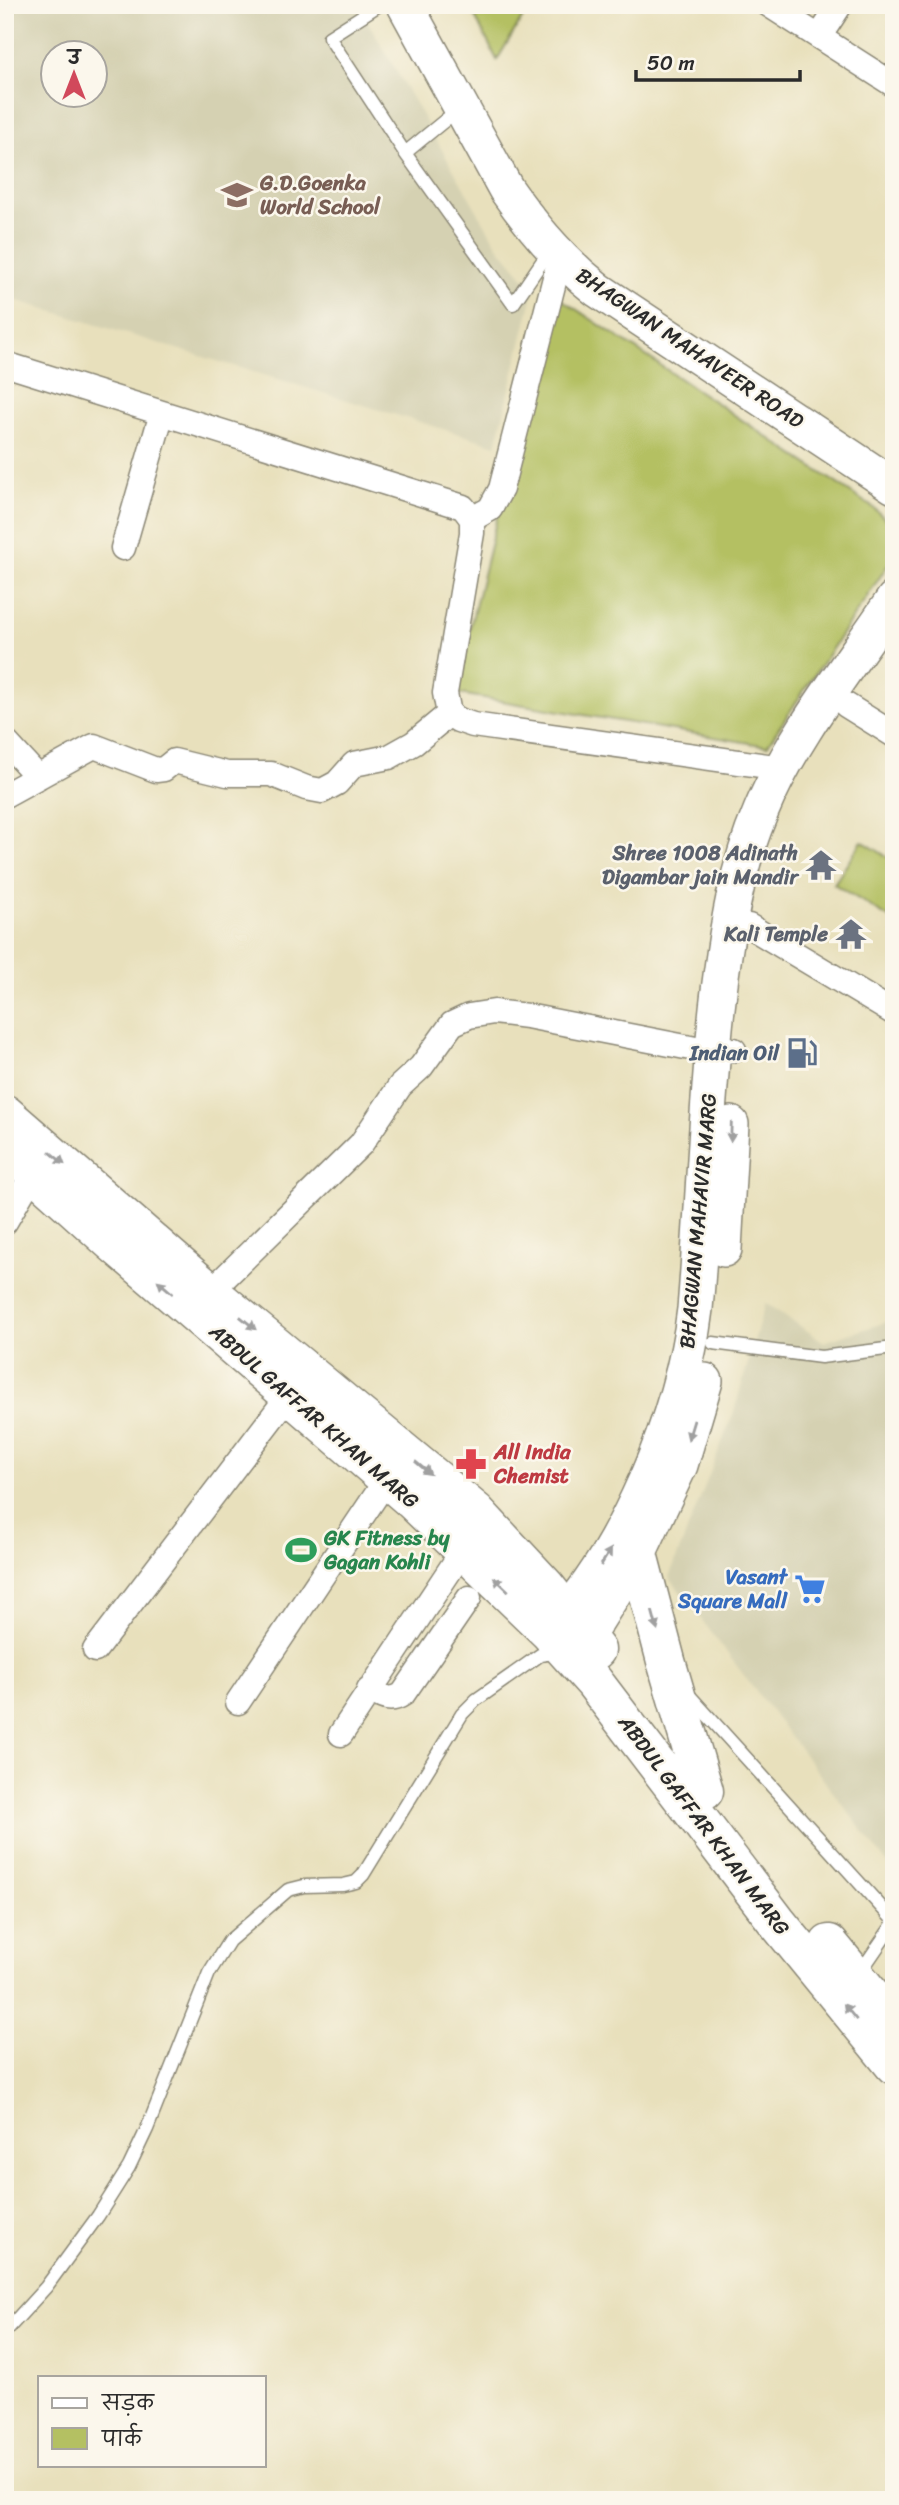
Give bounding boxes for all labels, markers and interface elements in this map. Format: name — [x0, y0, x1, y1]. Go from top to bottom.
north arrow — [38, 38, 108, 108]
scale bar — [636, 38, 801, 82]
text: उ — [66, 41, 83, 74]
text: 50 m — [647, 44, 695, 82]
place label: G.D.Goenka World School — [259, 164, 381, 226]
school or university icon: G.D.Goenka World School — [220, 178, 254, 212]
street label: BHAGWAN MAHAVEER ROAD — [568, 257, 812, 439]
place label: Shree 1008 Adinath Digambar jain Mandir — [602, 834, 799, 896]
temple icon: Shree 1008 Adinath Digambar jain Mandir — [804, 848, 838, 882]
place label: Kali Temple — [723, 915, 828, 953]
temple icon: Kali Temple — [834, 917, 868, 951]
place label: Indian Oil — [689, 1034, 780, 1072]
fuel station icon: Indian Oil — [785, 1036, 819, 1070]
street label: BHAGWAN MAHAVIR MARG — [668, 1092, 728, 1350]
one-way arrow — [725, 1122, 736, 1144]
one-way arrow — [49, 1150, 66, 1165]
one-way arrow — [156, 1279, 174, 1295]
street label: ABDUL GAFFAR KHAN MARG — [199, 1313, 428, 1518]
one-way arrow — [239, 1315, 256, 1330]
one-way arrow — [685, 1419, 696, 1440]
place label: All India Chemist — [493, 1433, 572, 1495]
pharmacy icon: All India Chemist — [454, 1447, 488, 1481]
one-way arrow — [415, 1460, 432, 1475]
place label: GK Fitness by Gagan Kohli — [323, 1519, 451, 1581]
sports icon: GK Fitness by Gagan Kohli — [284, 1533, 318, 1567]
one-way arrow — [600, 1548, 613, 1567]
place label: Vasant Square Mall — [677, 1558, 789, 1620]
supermarket icon: Vasant Square Mall — [793, 1572, 827, 1606]
one-way arrow — [493, 1576, 510, 1592]
one-way arrow — [650, 1610, 661, 1632]
street label: ABDUL GAFFAR KHAN MARG — [607, 1706, 800, 1944]
one-way arrow — [843, 2004, 858, 2021]
legend — [38, 2376, 266, 2466]
text: सड़क — [101, 2384, 155, 2422]
text: पार्क — [101, 2420, 143, 2458]

